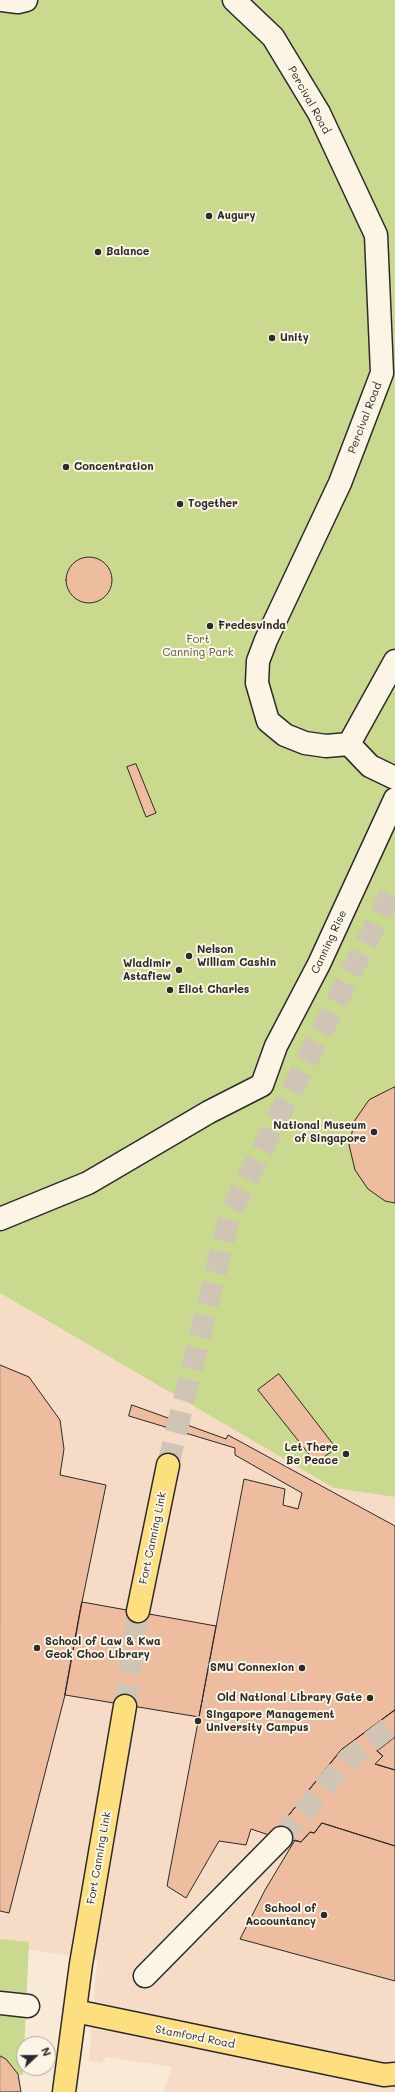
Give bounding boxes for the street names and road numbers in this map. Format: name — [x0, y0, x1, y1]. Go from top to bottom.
street label: Percival Road — [285, 64, 333, 136]
street label: Percival Road — [345, 381, 385, 455]
street label: Canning Rise — [308, 908, 350, 976]
street label: Fort Canning Link — [137, 1491, 169, 1585]
street label: Fort Canning Link — [84, 1811, 114, 1905]
street label: Stamford Road — [154, 2023, 236, 2051]

